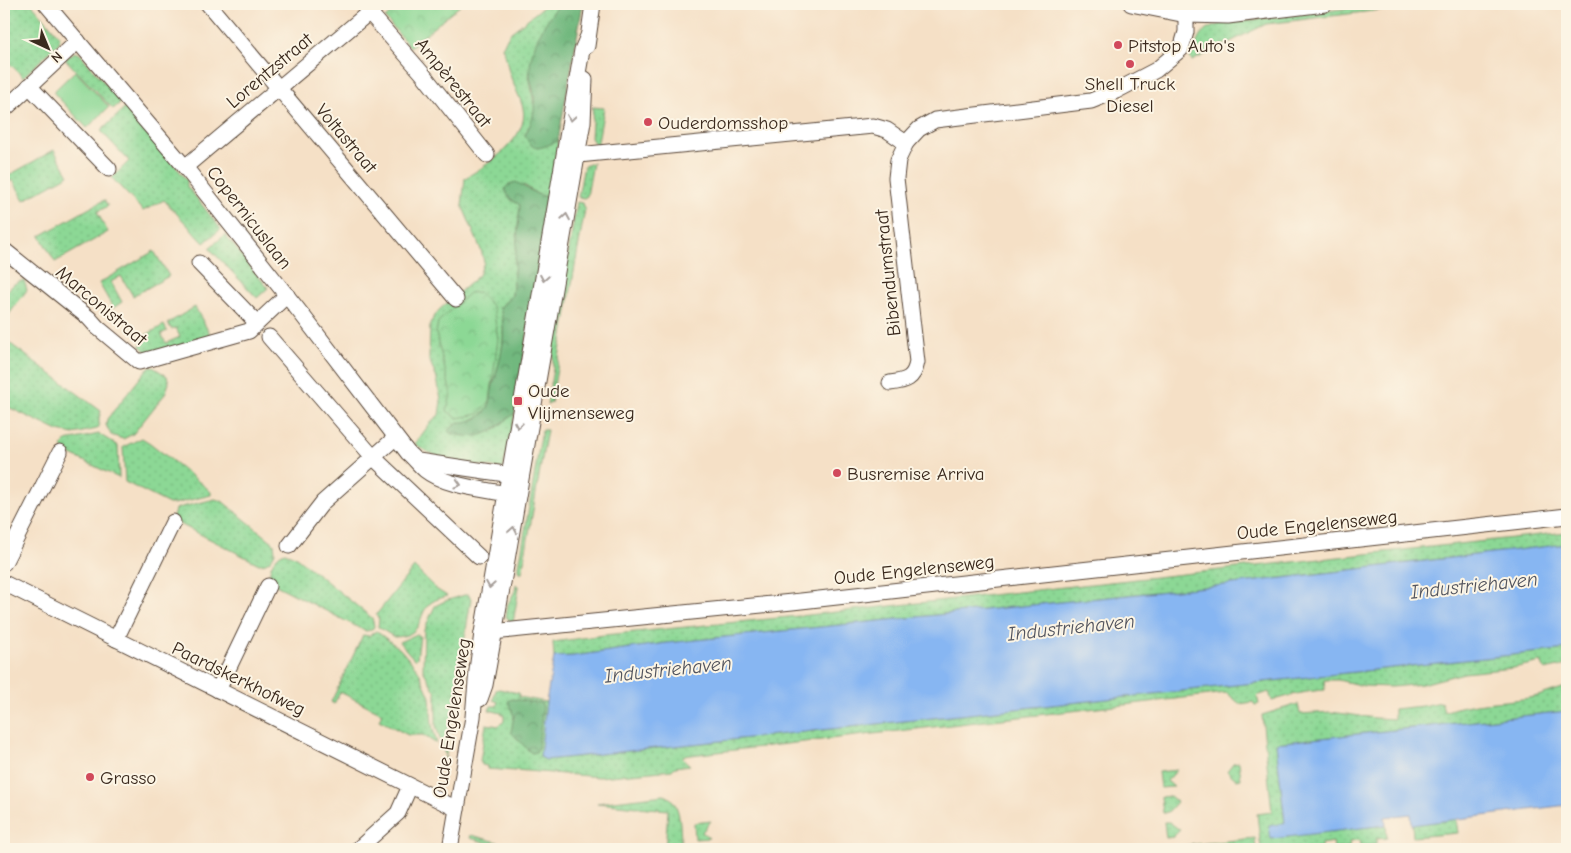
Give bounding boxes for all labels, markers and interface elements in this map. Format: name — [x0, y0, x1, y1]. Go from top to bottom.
north arrow — [22, 22, 72, 72]
street label: Lorentzstraat — [222, 28, 318, 113]
street label: Ampèrestraat — [410, 33, 496, 132]
place label: Pitstop Auto's — [1128, 35, 1235, 57]
marker: Pitstop Auto's — [1112, 39, 1124, 51]
text: N — [47, 48, 66, 66]
marker: Shell Truck Diesel — [1124, 58, 1136, 70]
place label: Shell Truck Diesel — [1085, 73, 1176, 117]
street label: Voltastraat — [311, 100, 382, 178]
place label: Ouderdomsshop — [658, 112, 788, 134]
one-way arrow — [566, 113, 576, 122]
marker: Ouderdomsshop — [642, 116, 654, 128]
street label: Copernicuslaan — [202, 162, 296, 274]
street label: Bibendumstraat — [870, 208, 906, 337]
one-way arrow — [561, 213, 571, 222]
street label: Marconistraat — [51, 261, 152, 351]
one-way arrow — [539, 274, 549, 282]
place label: Oude Vlijmenseweg — [528, 380, 635, 424]
marker: Oude Vlijmenseweg — [512, 395, 524, 407]
one-way arrow — [514, 421, 524, 430]
place label: Busremise Arriva — [847, 463, 985, 485]
marker: Busremise Arriva — [831, 467, 843, 479]
one-way arrow — [454, 478, 463, 489]
street label: Oude Engelenseweg — [1236, 506, 1399, 544]
one-way arrow — [507, 525, 517, 534]
street label: Oude Engelenseweg — [833, 551, 996, 589]
water label: Industriehaven — [1408, 567, 1539, 604]
one-way arrow — [486, 581, 496, 590]
water label: Industriehaven — [1005, 609, 1136, 646]
street label: Paardskerkhofweg — [168, 637, 309, 721]
street label: Oude Engelenseweg — [428, 637, 475, 800]
water label: Industriehaven — [602, 651, 733, 688]
place label: Grasso — [100, 767, 156, 789]
marker: Grasso — [84, 771, 96, 783]

